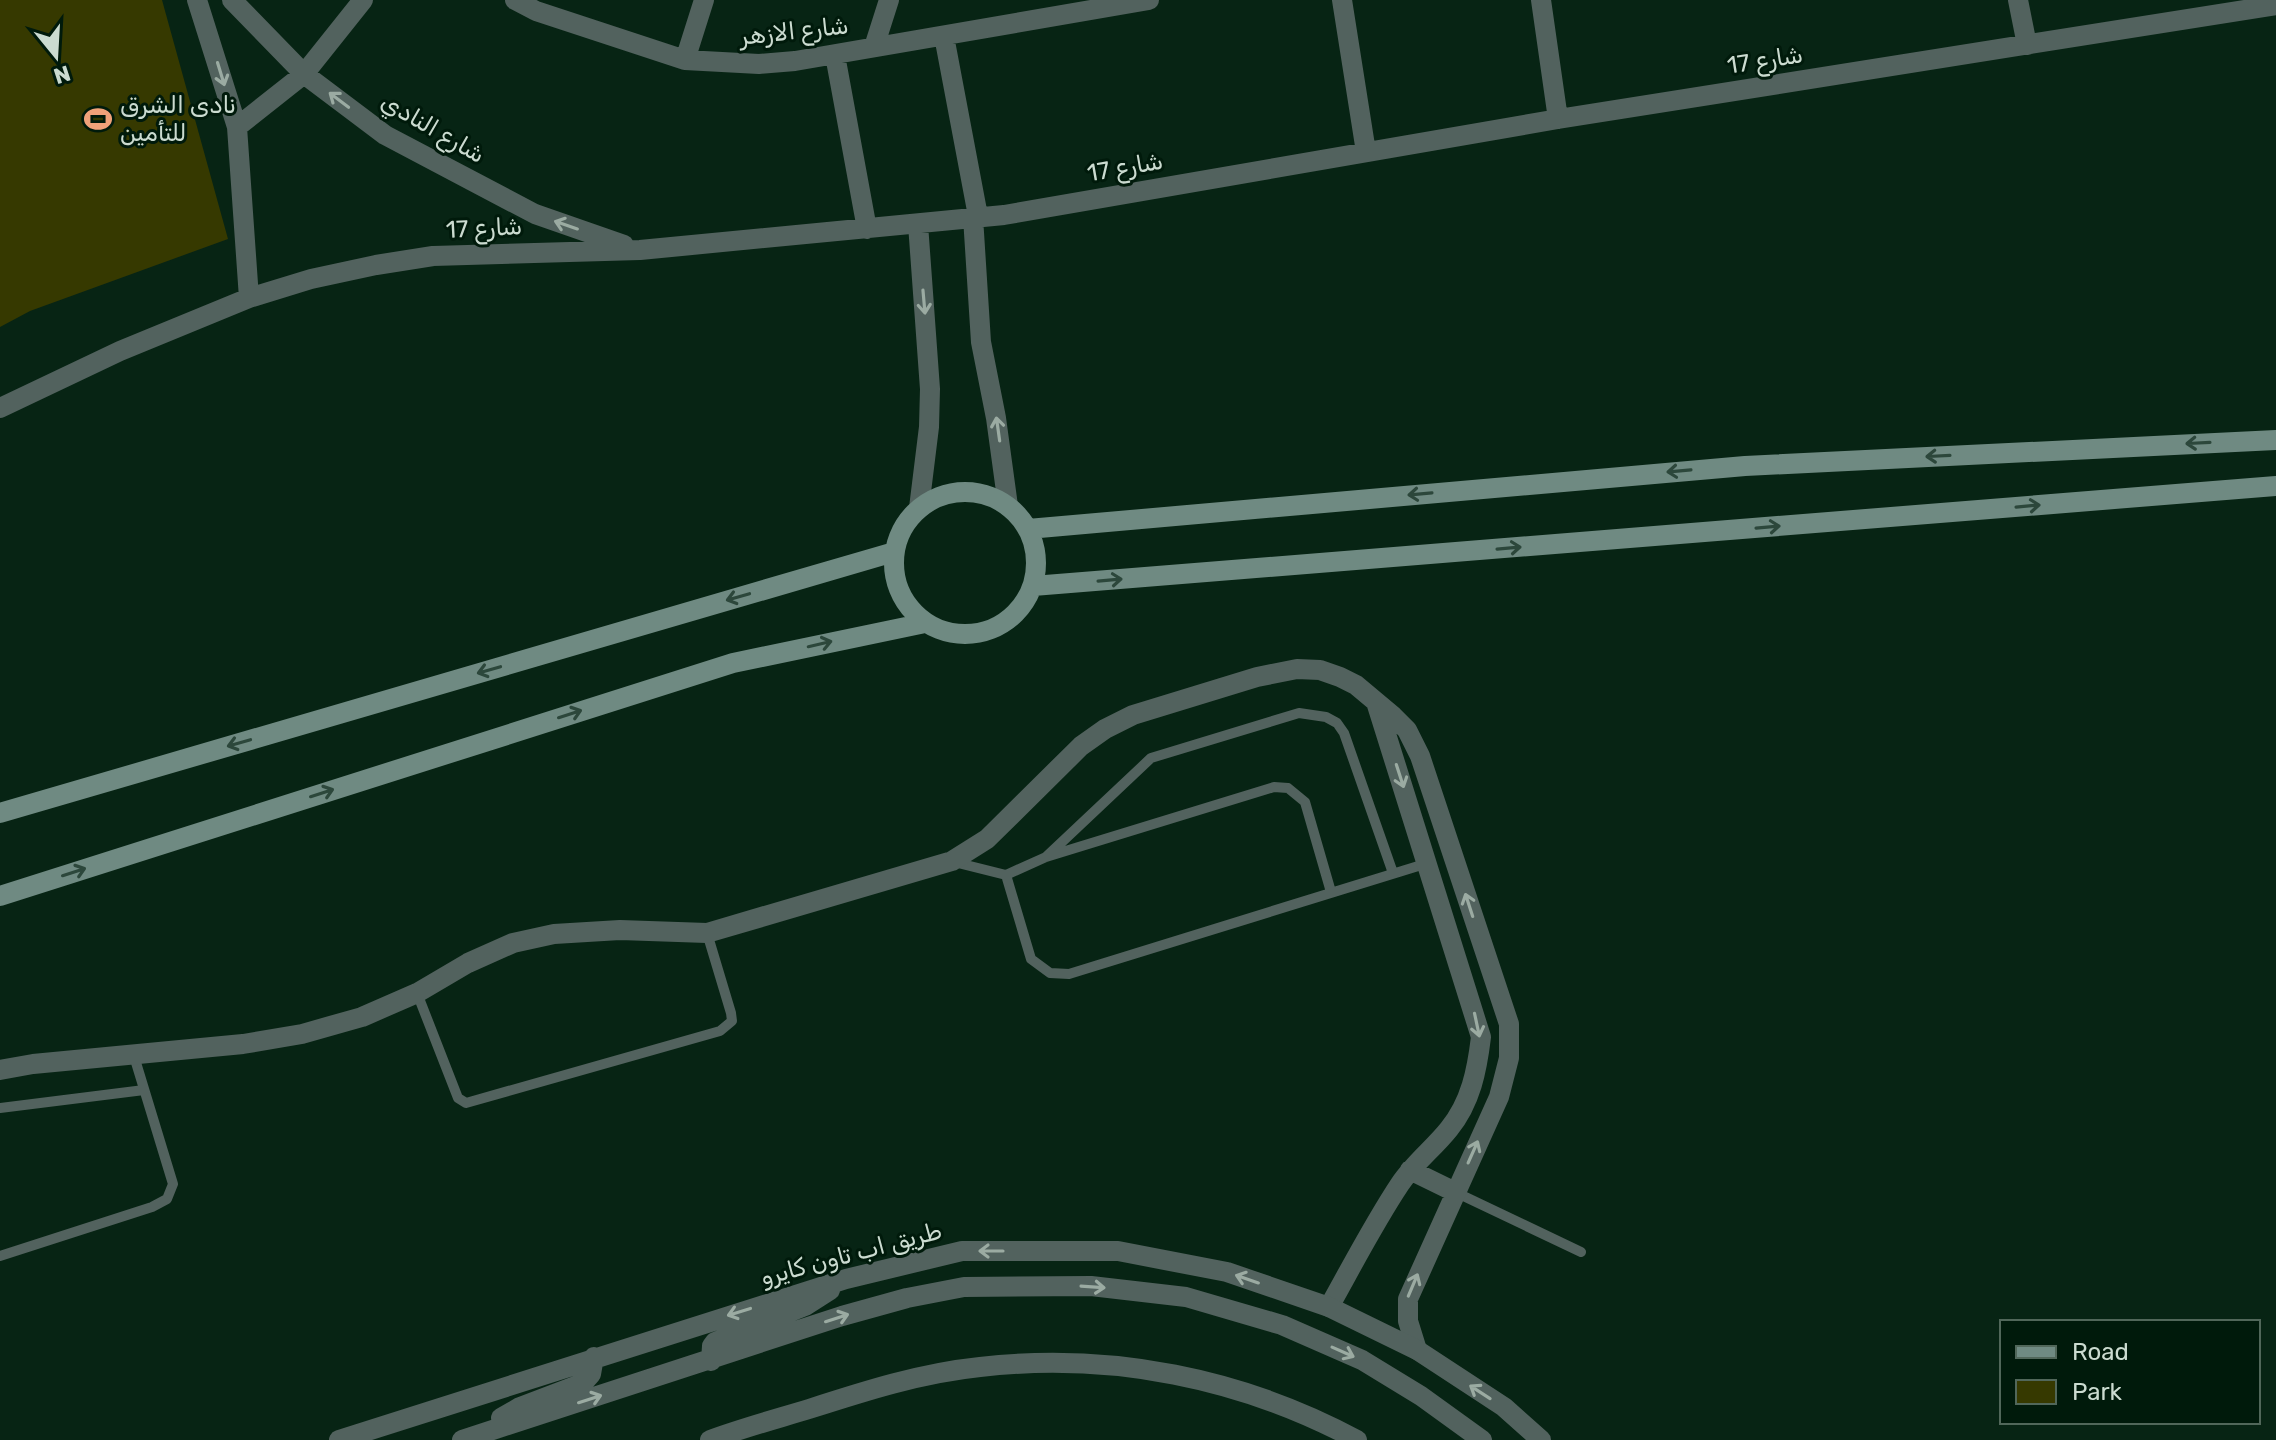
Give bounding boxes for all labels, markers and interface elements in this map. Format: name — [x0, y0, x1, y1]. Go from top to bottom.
street label: شارع الازهر — [736, 11, 850, 53]
north arrow — [16, 16, 96, 96]
street label: شارع 17 — [1725, 40, 1805, 82]
text: N — [50, 59, 74, 90]
one-way arrow — [214, 62, 229, 87]
street label: شارع النادي — [375, 87, 490, 172]
place label: نادى الشرق للتأمين — [120, 91, 236, 147]
one-way arrow — [329, 91, 350, 108]
sports icon: نادى الشرق للتأمين — [83, 104, 113, 134]
street label: شارع 17 — [1085, 147, 1165, 189]
street label: شارع 17 — [445, 212, 523, 246]
one-way arrow — [553, 216, 578, 231]
one-way arrow — [917, 288, 932, 315]
one-way arrow — [990, 417, 1005, 442]
one-way arrow — [2185, 436, 2212, 451]
one-way arrow — [1925, 449, 1952, 464]
one-way arrow — [1666, 464, 1693, 479]
one-way arrow — [1407, 487, 1434, 502]
one-way arrow — [2014, 498, 2040, 513]
one-way arrow — [1754, 519, 1781, 534]
one-way arrow — [1495, 540, 1522, 555]
one-way arrow — [1096, 572, 1123, 587]
one-way arrow — [726, 590, 752, 605]
one-way arrow — [807, 636, 832, 651]
one-way arrow — [476, 663, 502, 678]
one-way arrow — [557, 706, 582, 721]
one-way arrow — [227, 736, 253, 751]
one-way arrow — [1393, 763, 1408, 789]
one-way arrow — [309, 785, 334, 799]
one-way arrow — [61, 864, 87, 879]
one-way arrow — [1461, 893, 1476, 918]
one-way arrow — [1471, 1011, 1486, 1037]
one-way arrow — [1466, 1140, 1481, 1164]
street label: طريق اب تاون كايرو — [757, 1216, 945, 1292]
one-way arrow — [978, 1243, 1005, 1259]
one-way arrow — [1236, 1271, 1260, 1285]
one-way arrow — [1407, 1273, 1422, 1298]
one-way arrow — [1079, 1280, 1106, 1295]
one-way arrow — [727, 1306, 752, 1320]
one-way arrow — [823, 1310, 849, 1325]
legend — [2000, 1320, 2260, 1424]
text: Road — [2072, 1338, 2129, 1366]
one-way arrow — [1330, 1345, 1354, 1360]
text: Park — [2072, 1378, 2123, 1406]
one-way arrow — [1470, 1383, 1492, 1400]
one-way arrow — [577, 1391, 602, 1406]

